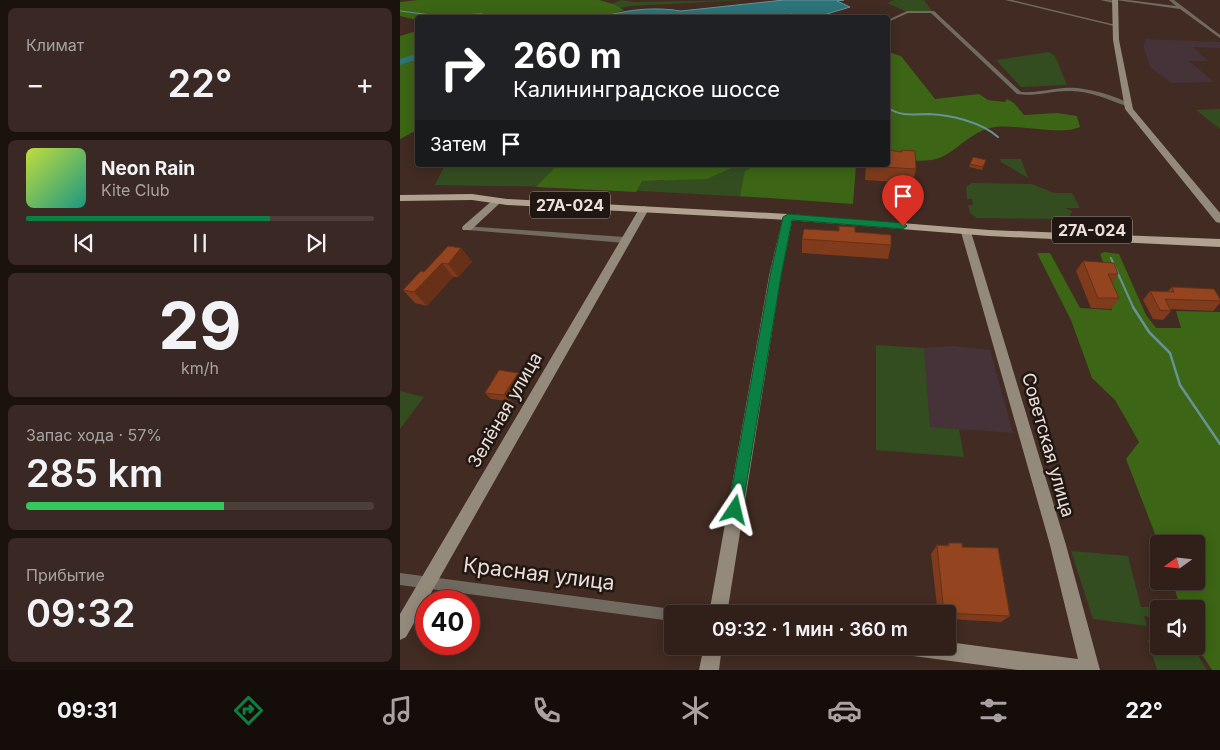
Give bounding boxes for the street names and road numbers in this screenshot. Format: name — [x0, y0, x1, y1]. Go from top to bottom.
road number: 27А-024 — [530, 192, 610, 218]
road number: 27А-024 — [1052, 216, 1132, 244]
street label: Зелёная улица — [463, 348, 546, 471]
street label: Советская улица — [1018, 370, 1079, 519]
street label: Красная улица — [462, 552, 616, 595]

